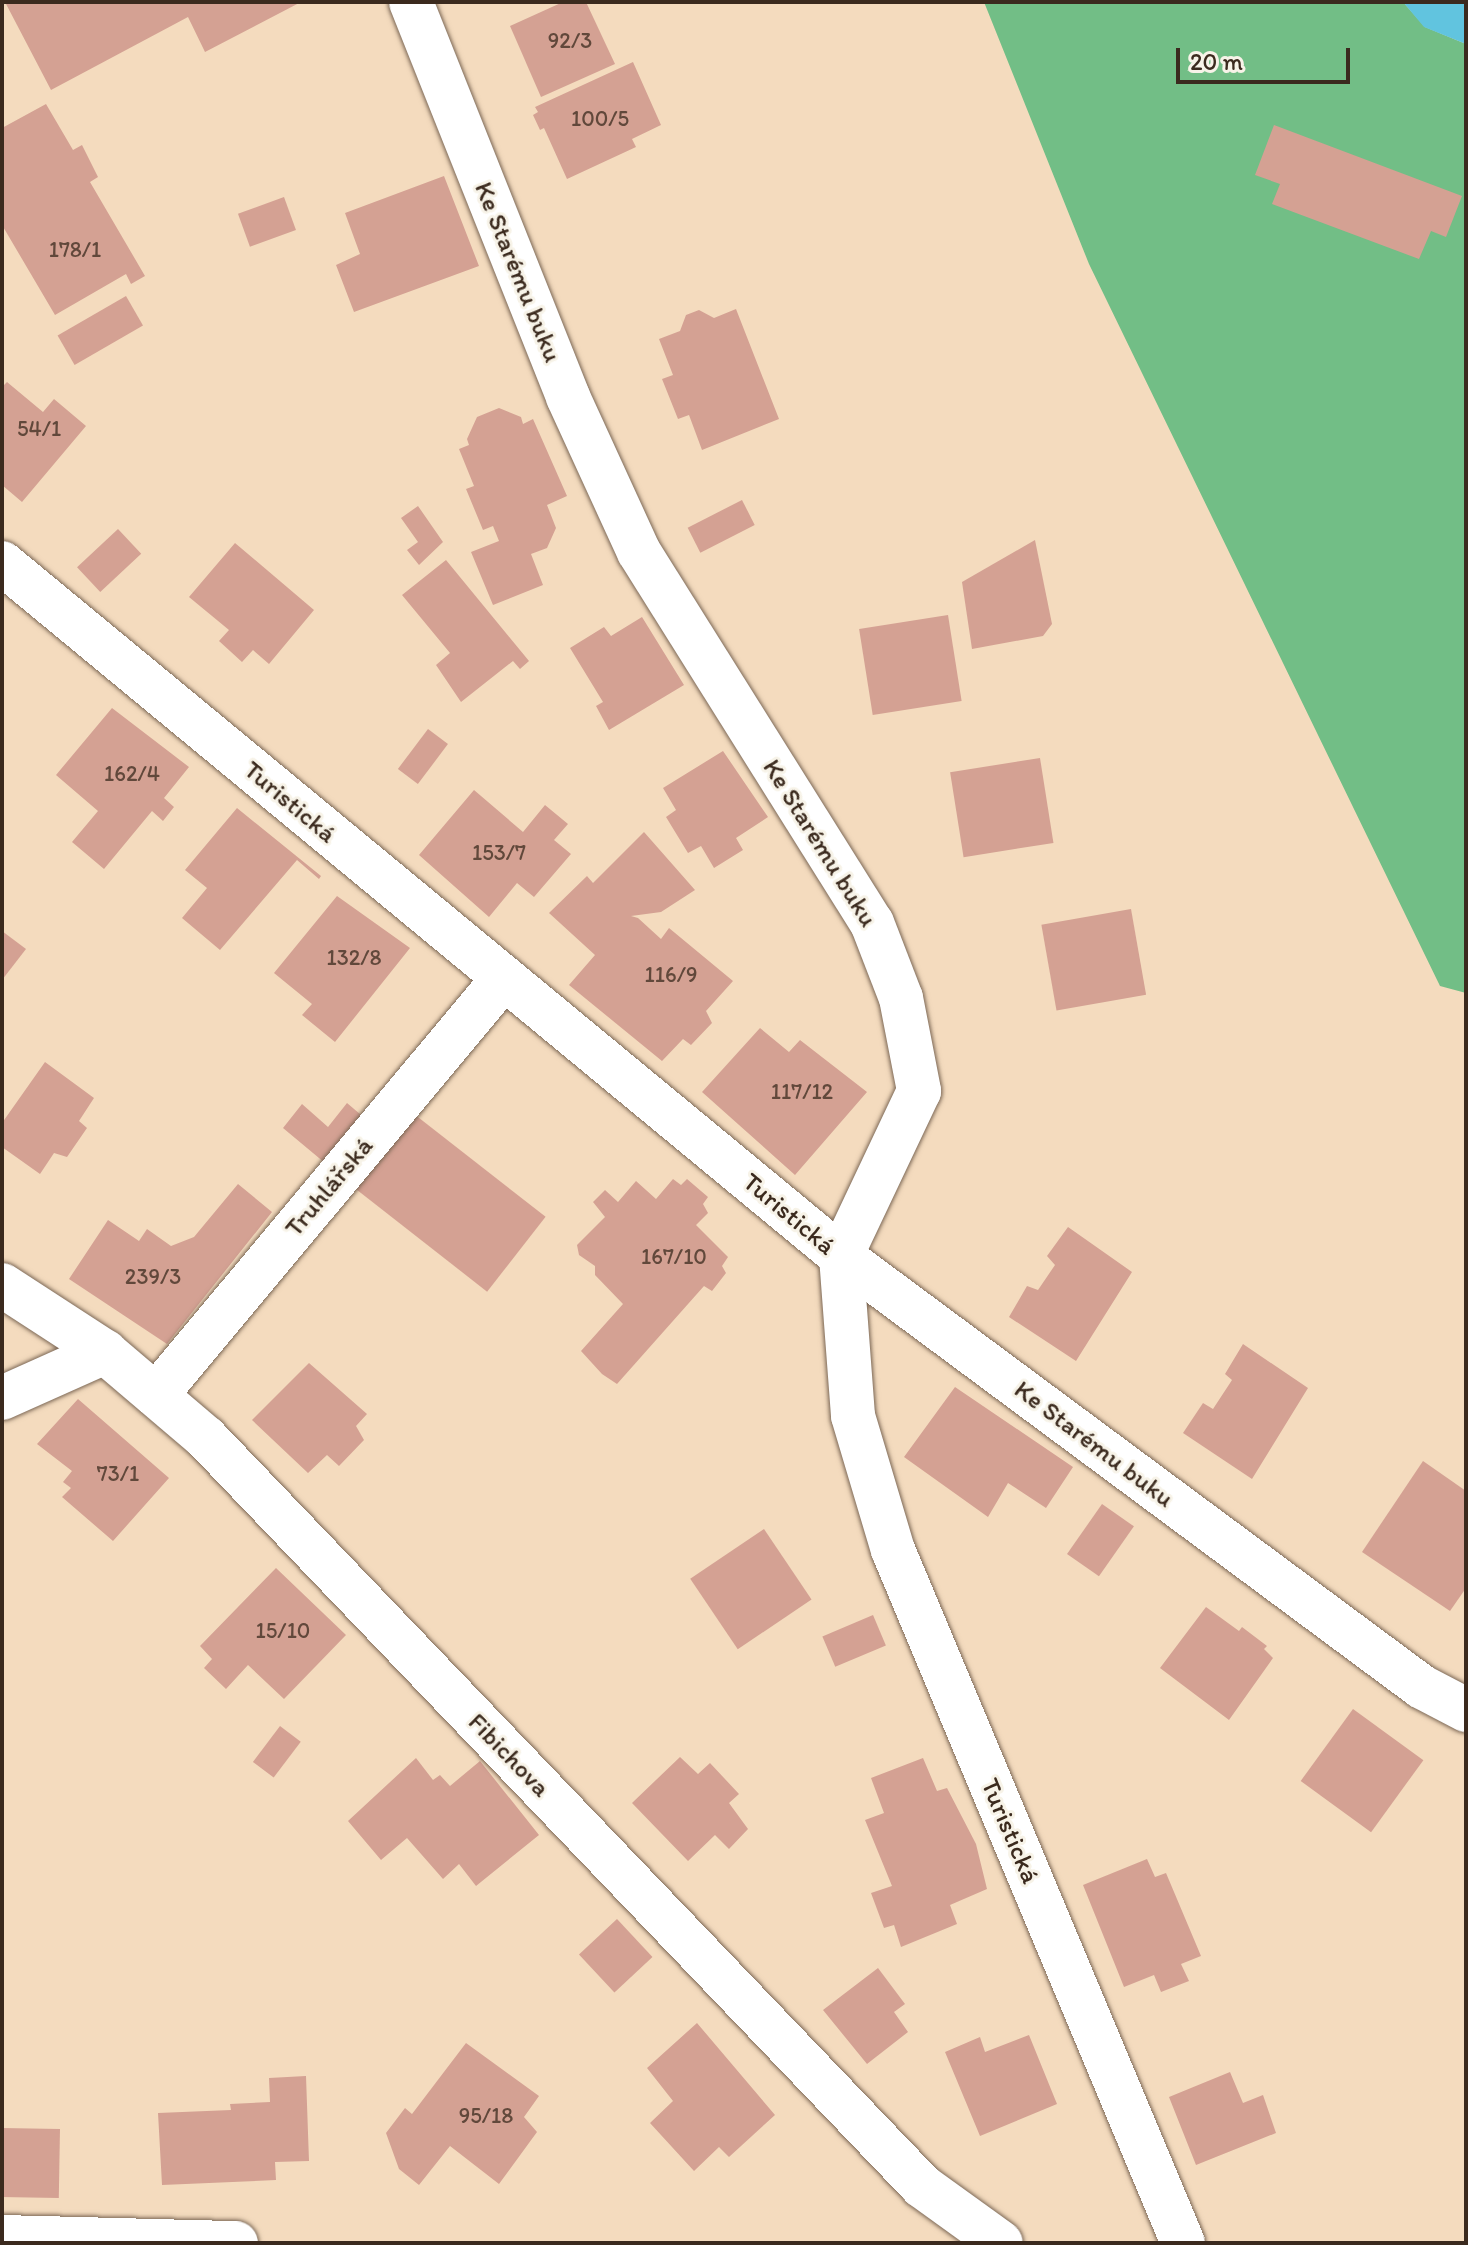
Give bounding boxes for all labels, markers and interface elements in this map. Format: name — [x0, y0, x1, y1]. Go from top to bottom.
house number: 92/3 — [548, 28, 592, 54]
scale bar — [1180, 32, 1354, 82]
text: 20 m — [1190, 47, 1243, 76]
house number: 100/5 — [571, 106, 629, 132]
street label: Ke Starému buku — [468, 177, 568, 367]
house number: 178/1 — [49, 237, 101, 263]
house number: 54/1 — [17, 416, 61, 442]
street label: Ke Starému buku — [756, 753, 884, 933]
street label: Turistická — [237, 754, 343, 850]
house number: 162/4 — [104, 761, 160, 787]
house number: 153/7 — [472, 840, 526, 866]
house number: 132/8 — [326, 945, 382, 971]
house number: 116/9 — [645, 962, 697, 988]
house number: 117/12 — [771, 1079, 833, 1105]
street label: Truhlářská — [278, 1131, 380, 1243]
street label: Turistická — [736, 1166, 842, 1262]
house number: 167/10 — [641, 1244, 707, 1270]
house number: 239/3 — [125, 1264, 181, 1290]
street label: Ke Starému buku — [1008, 1374, 1180, 1514]
house number: 73/1 — [97, 1461, 139, 1487]
house number: 15/10 — [256, 1618, 310, 1644]
street label: Fibichova — [461, 1707, 557, 1803]
street label: Turistická — [974, 1774, 1046, 1888]
house number: 95/18 — [459, 2103, 513, 2129]

